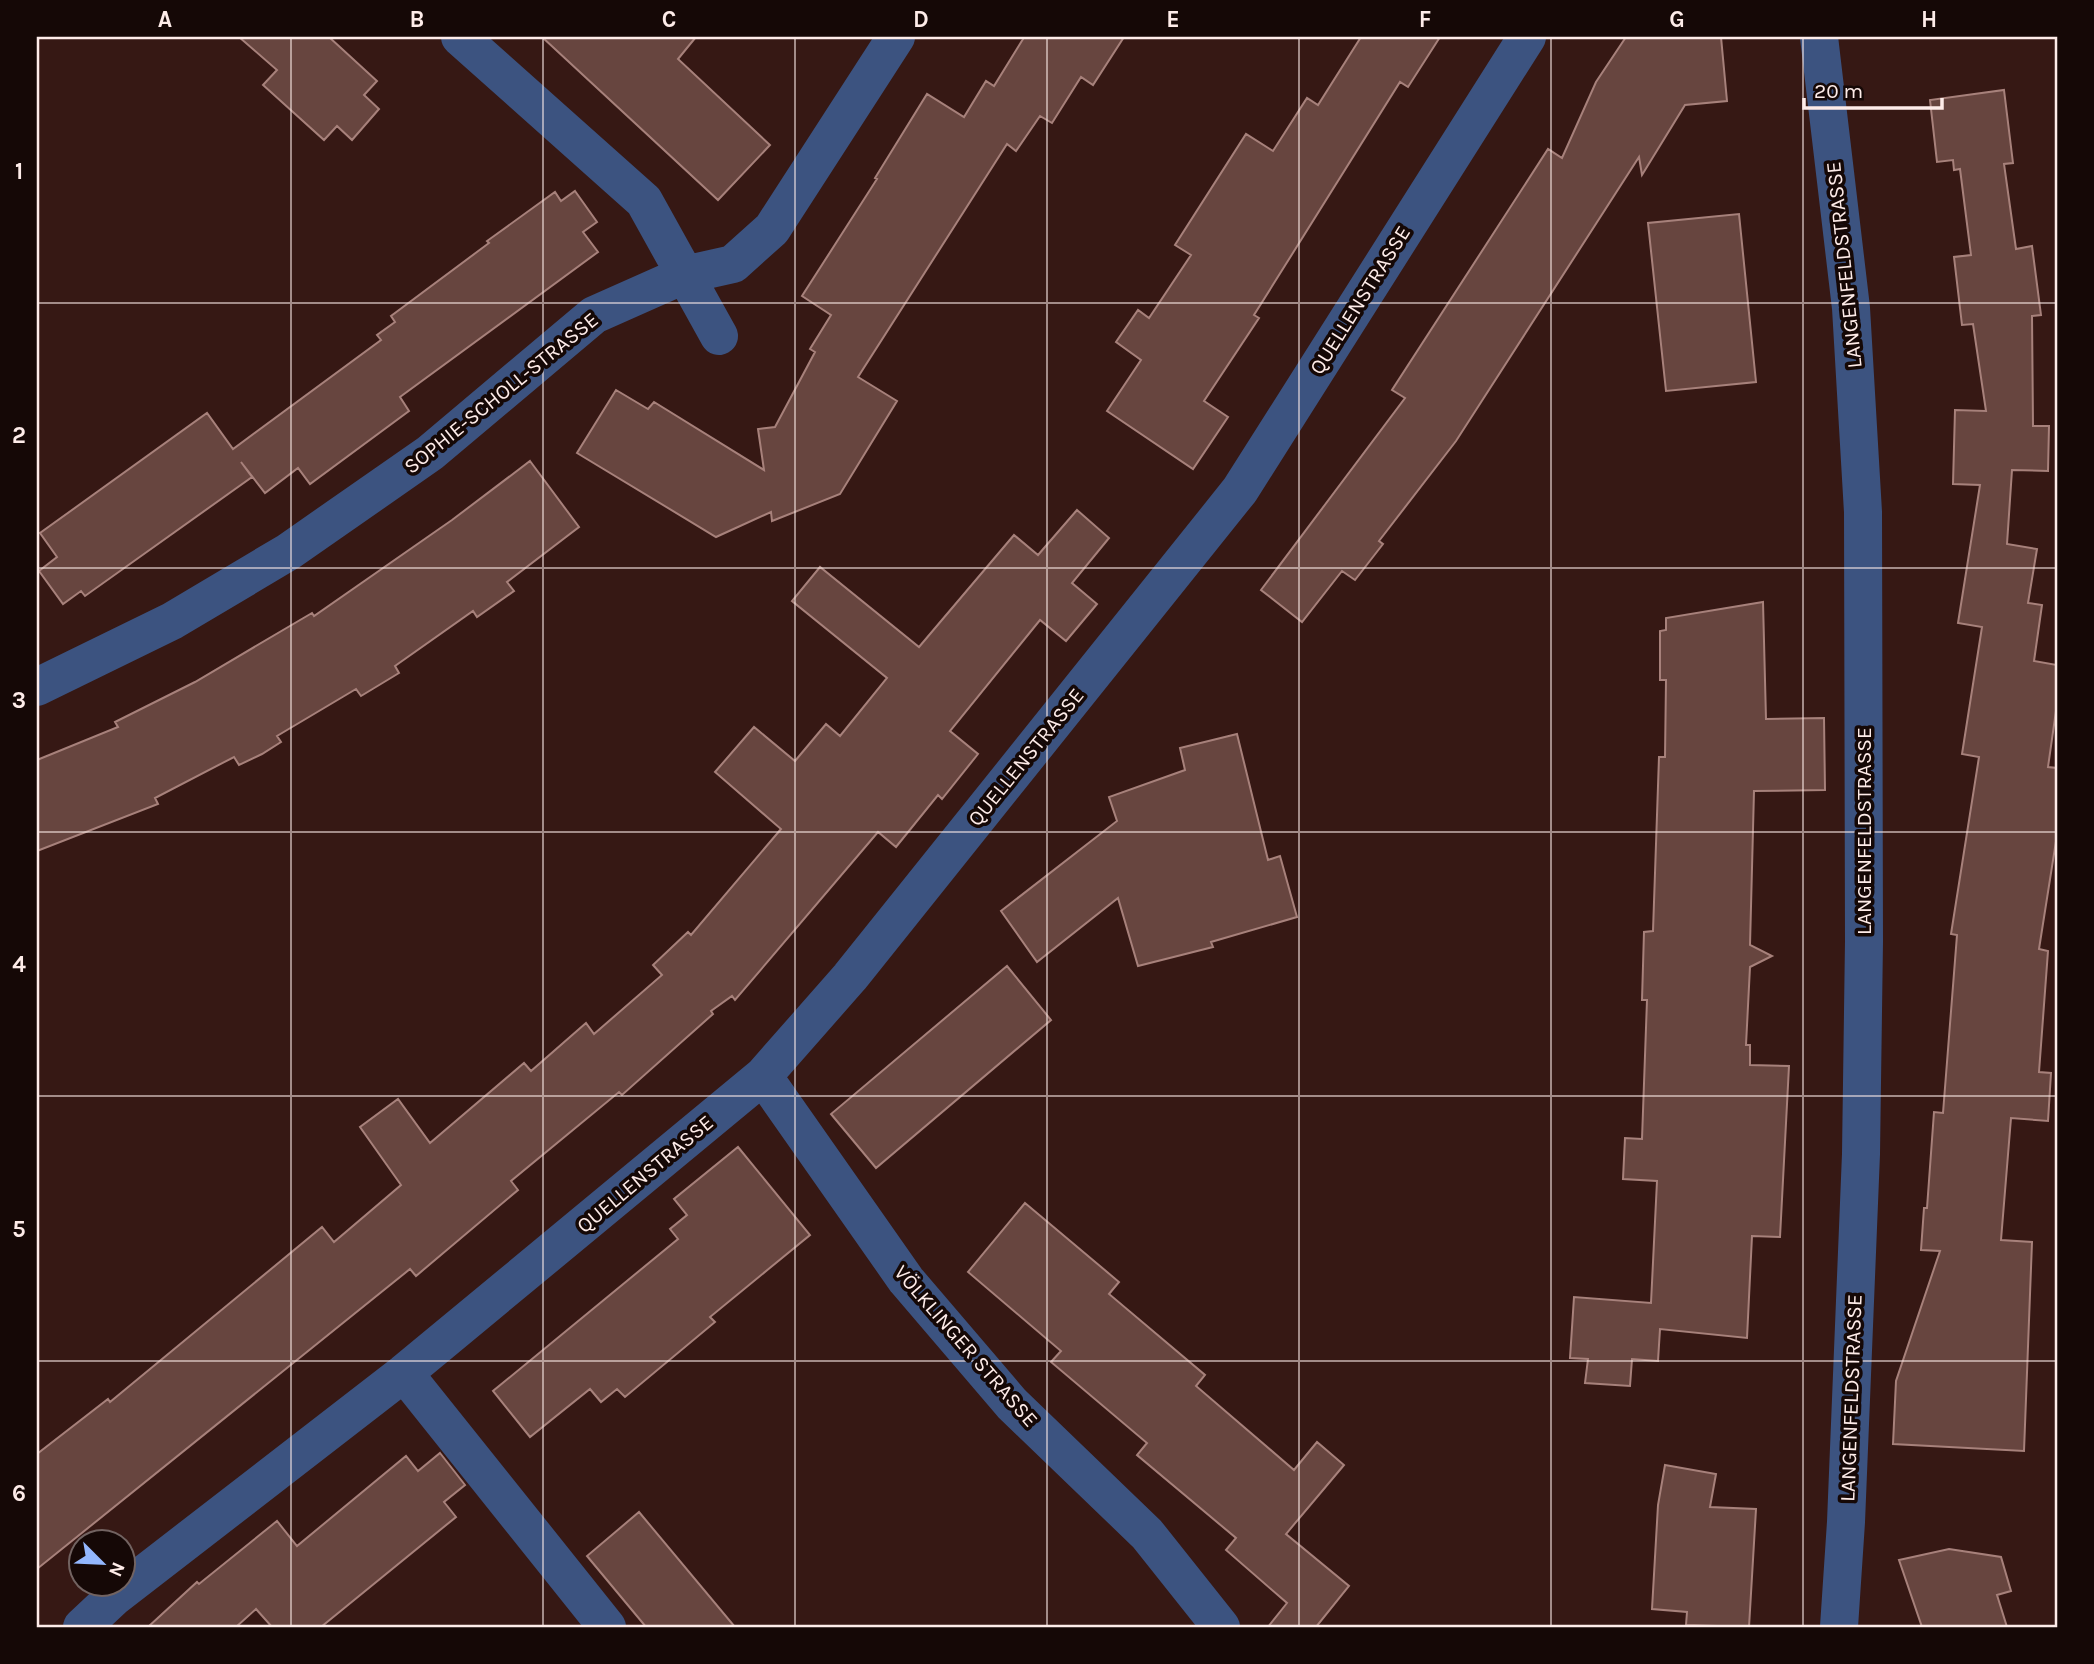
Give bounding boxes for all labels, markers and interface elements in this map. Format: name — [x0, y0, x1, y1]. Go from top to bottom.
text: A — [158, 6, 172, 33]
text: B — [410, 6, 424, 33]
text: C — [662, 6, 676, 33]
text: D — [913, 6, 929, 33]
text: E — [1166, 6, 1180, 33]
text: F — [1419, 6, 1431, 33]
text: G — [1669, 6, 1685, 33]
text: H — [1921, 6, 1937, 33]
scale bar — [1804, 66, 1942, 110]
text: 20 m — [1814, 79, 1863, 103]
text: 1 — [15, 158, 23, 185]
street label: LANGENFELDSTRASSE — [1821, 160, 1867, 370]
street label: QUELLENSTRASSE — [1305, 221, 1415, 379]
street label: SOPHIE-SCHOLL-STRASSE — [399, 307, 603, 479]
text: 2 — [12, 422, 26, 449]
street label: QUELLENSTRASSE — [963, 683, 1089, 831]
text: 3 — [12, 687, 26, 714]
street label: LANGENFELDSTRASSE — [1852, 727, 1876, 935]
text: 4 — [12, 951, 26, 978]
street label: QUELLENSTRASSE — [572, 1110, 718, 1238]
text: 5 — [12, 1216, 26, 1243]
street label: VÖLKLINGER STRASSE — [889, 1260, 1043, 1432]
street label: LANGENFELDSTRASSE — [1835, 1294, 1867, 1502]
text: 6 — [12, 1480, 26, 1507]
north arrow — [66, 1528, 136, 1598]
text: N — [104, 1559, 129, 1580]

